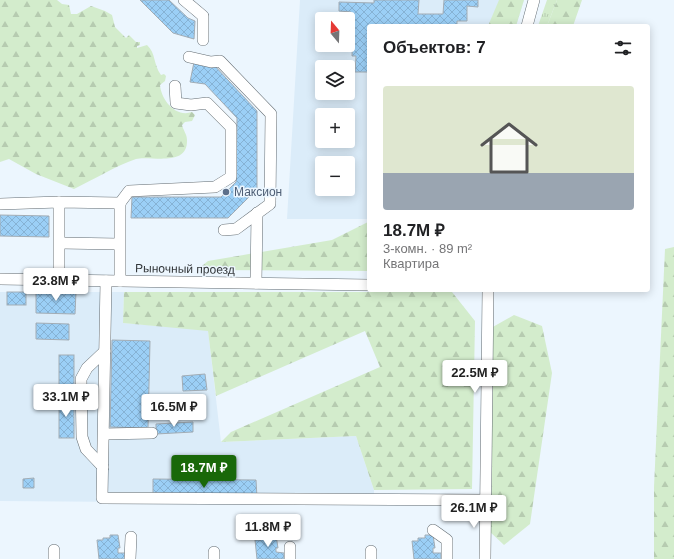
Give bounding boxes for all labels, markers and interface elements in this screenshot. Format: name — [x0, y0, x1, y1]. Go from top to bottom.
north arrow — [315, 12, 355, 52]
map controls — [315, 12, 355, 196]
icon: filters — [612, 37, 634, 59]
text: Объектов: 7 — [383, 38, 486, 57]
button: layers — [315, 60, 355, 100]
button: + — [315, 108, 355, 148]
icon: home — [473, 112, 545, 184]
button: − — [315, 156, 355, 196]
place label: Максион — [234, 185, 282, 199]
marker: Максион — [221, 187, 231, 197]
text: 18.7M ₽ — [383, 221, 445, 240]
text: 3-комн. · 89 m² — [383, 241, 472, 256]
text: Квартира — [383, 256, 439, 271]
street label: Рыночный проезд — [135, 261, 235, 277]
pin: 23.8M ₽ — [19, 268, 93, 302]
text: 23.8M ₽ — [32, 273, 80, 288]
pin: 22.5M ₽ — [438, 360, 512, 394]
text: 22.5M ₽ — [451, 365, 499, 380]
pin: 33.1M ₽ — [29, 384, 103, 418]
text: 33.1M ₽ — [42, 389, 90, 404]
pin: 16.5M ₽ — [137, 394, 211, 428]
text: 16.5M ₽ — [150, 399, 198, 414]
pin: 18.7M ₽ — [167, 455, 241, 489]
text: 18.7M ₽ — [180, 460, 228, 475]
pin: 26.1M ₽ — [437, 495, 511, 529]
text: 26.1M ₽ — [450, 500, 498, 515]
pin: 11.8M ₽ — [231, 514, 305, 548]
text: 11.8M ₽ — [245, 519, 291, 534]

